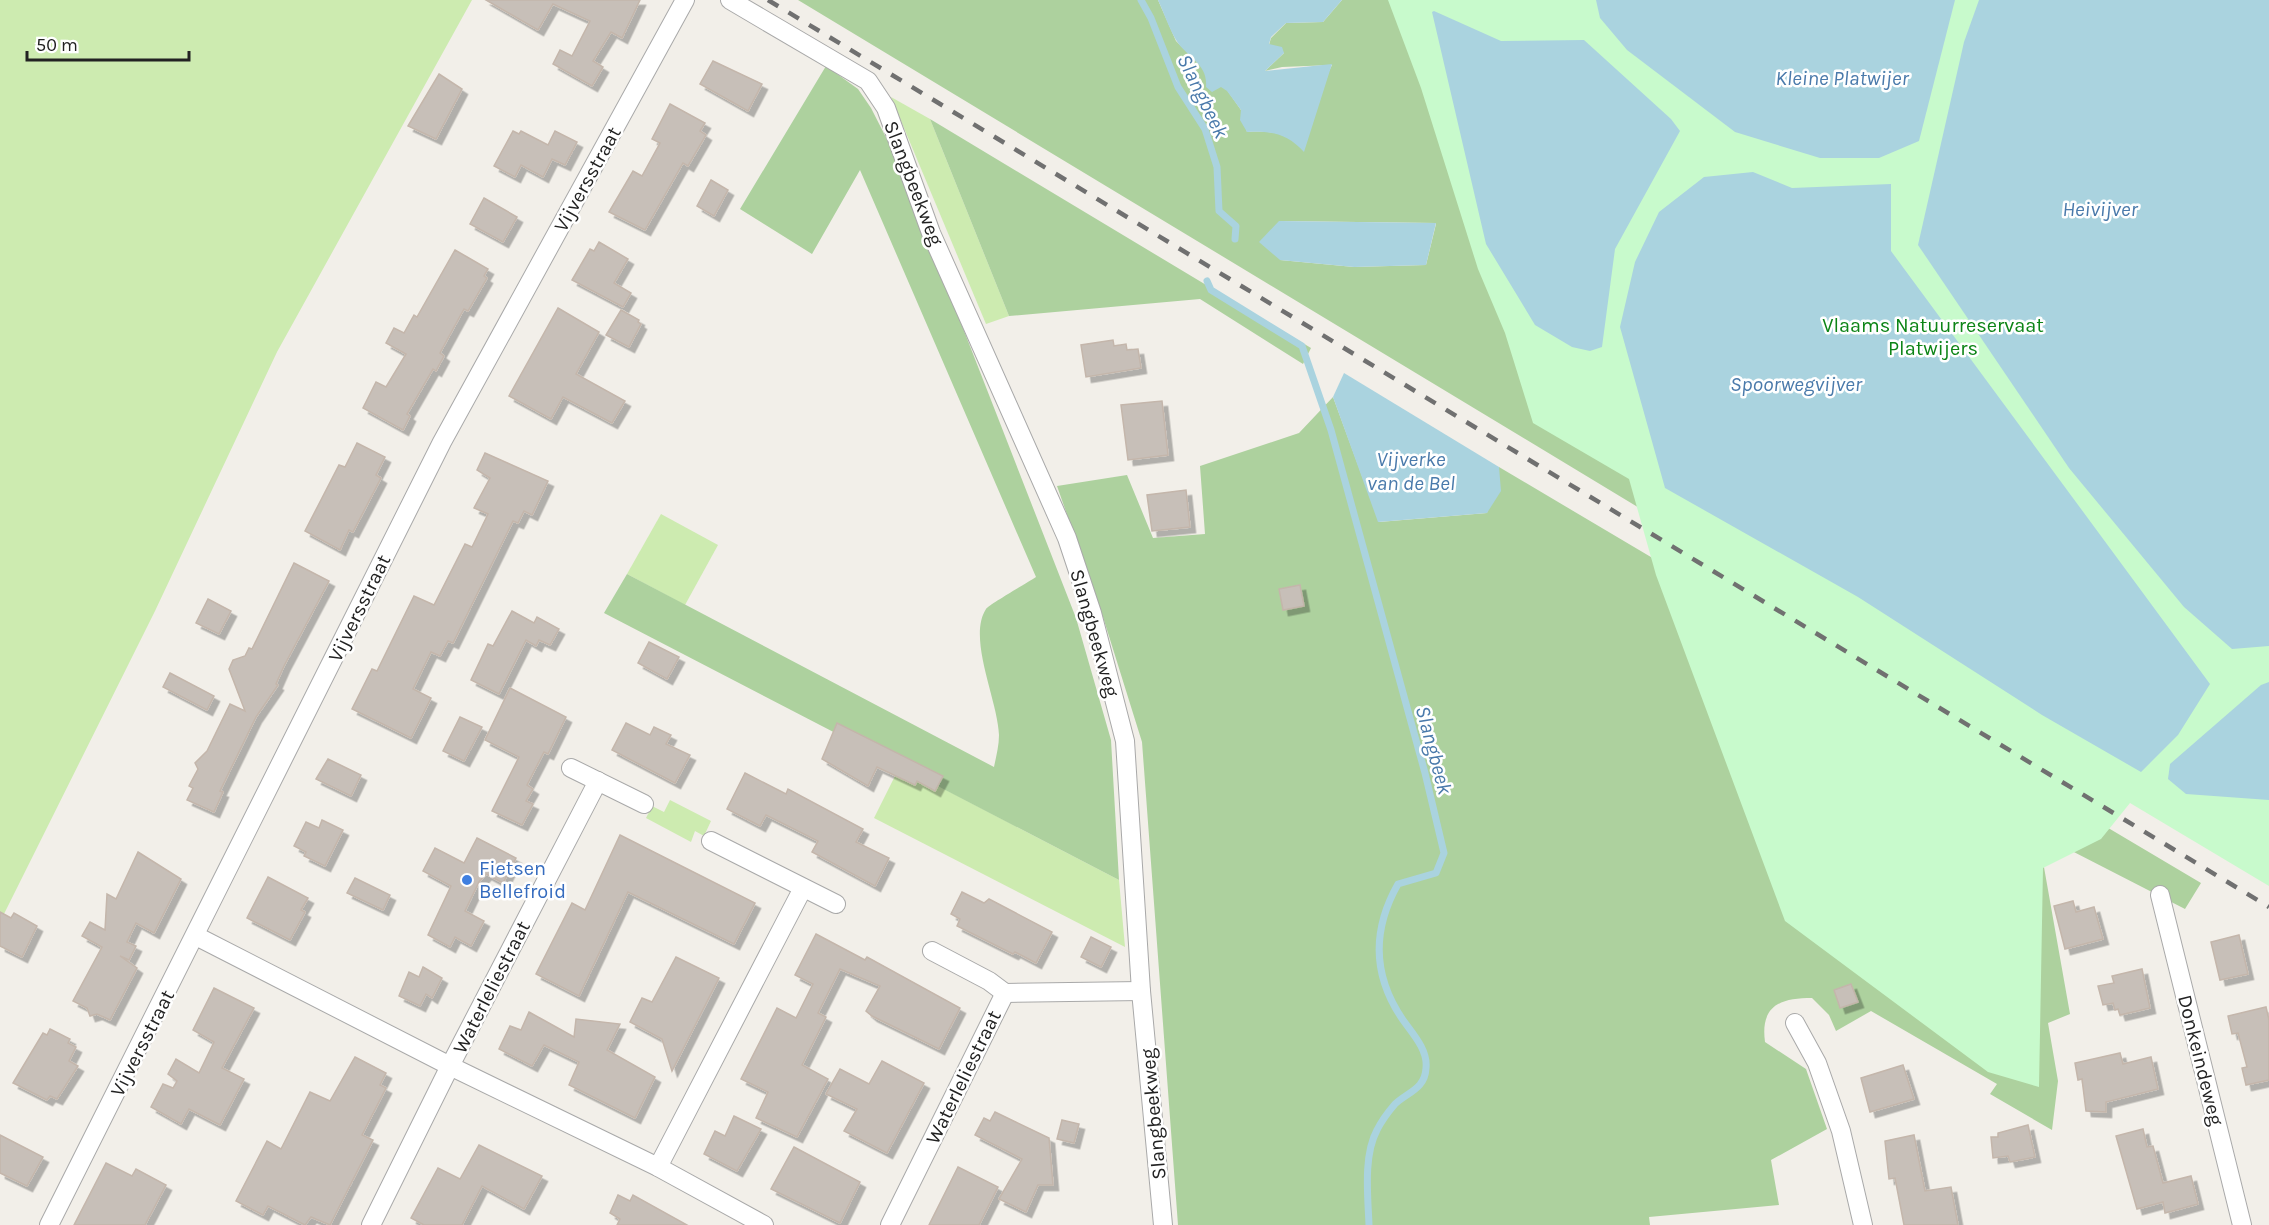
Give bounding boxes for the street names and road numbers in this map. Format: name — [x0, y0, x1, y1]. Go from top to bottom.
street label: Slangbeekweg — [879, 118, 948, 249]
street label: Vijversstraat — [549, 122, 626, 236]
street label: Vijversstraat — [324, 550, 395, 666]
street label: Slangbeekweg — [1065, 567, 1124, 700]
street label: Waterleliestraat — [448, 917, 535, 1057]
street label: Vijversstraat — [106, 986, 179, 1100]
street label: Donkeindeweg — [2173, 992, 2228, 1128]
street label: Waterleliestraat — [921, 1006, 1006, 1148]
street label: Slangbeekweg — [1136, 1047, 1171, 1181]

